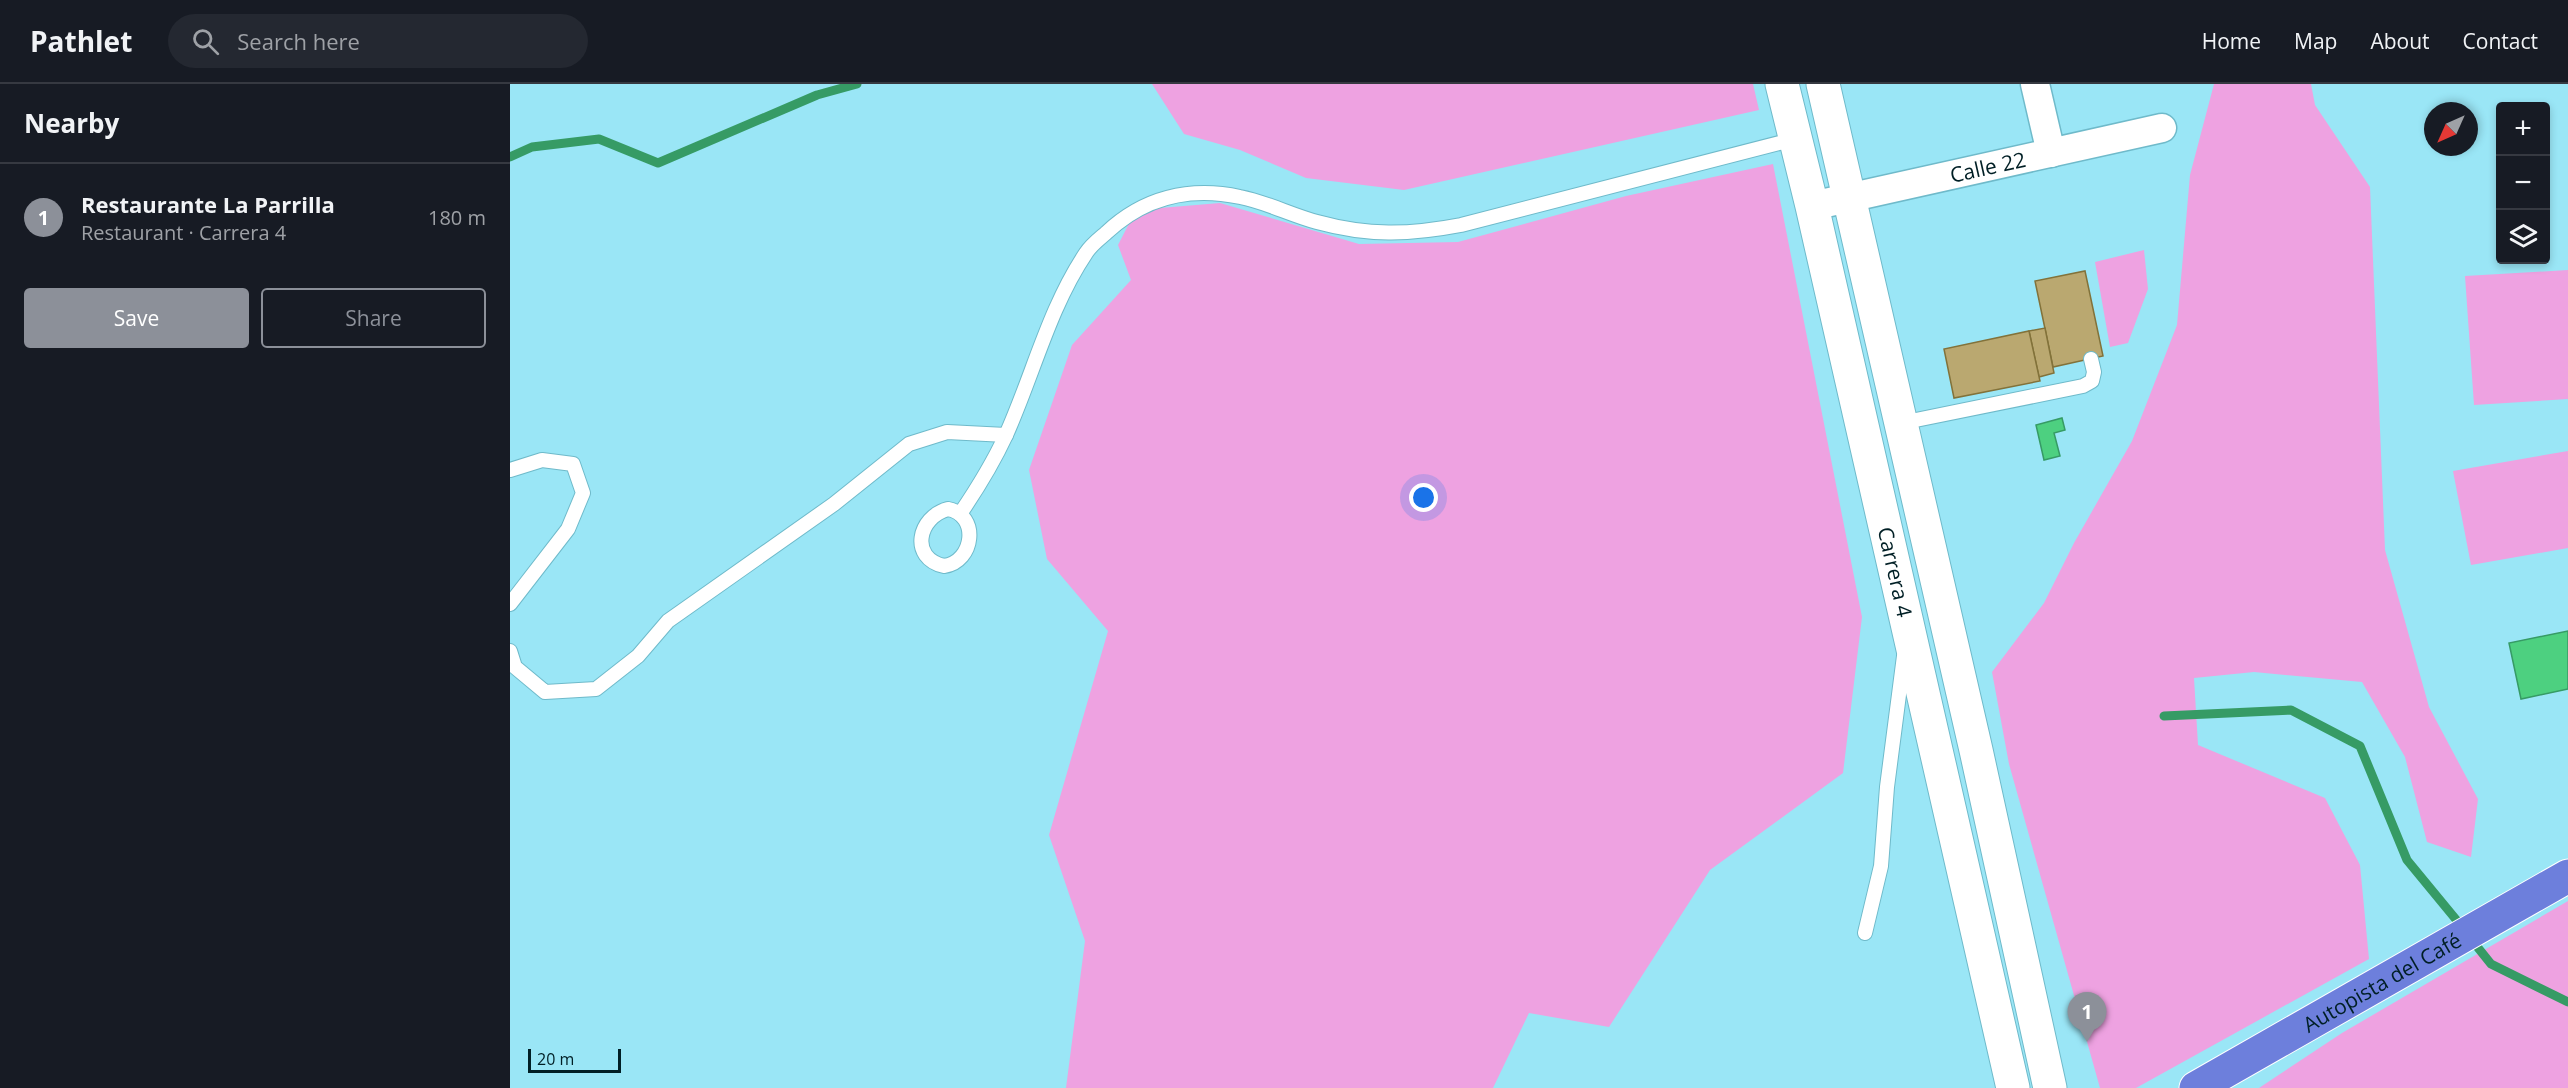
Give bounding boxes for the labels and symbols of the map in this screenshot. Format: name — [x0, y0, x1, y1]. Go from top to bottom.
north arrow — [2424, 102, 2478, 156]
street label: Calle 22 — [1947, 145, 2028, 189]
your location — [1409, 483, 1438, 512]
street label: Carrera 4 — [1872, 524, 1919, 620]
street label: Autopista del Café — [2298, 926, 2466, 1038]
pin: 1 — [2068, 992, 2106, 1042]
scale bar — [528, 1046, 621, 1074]

